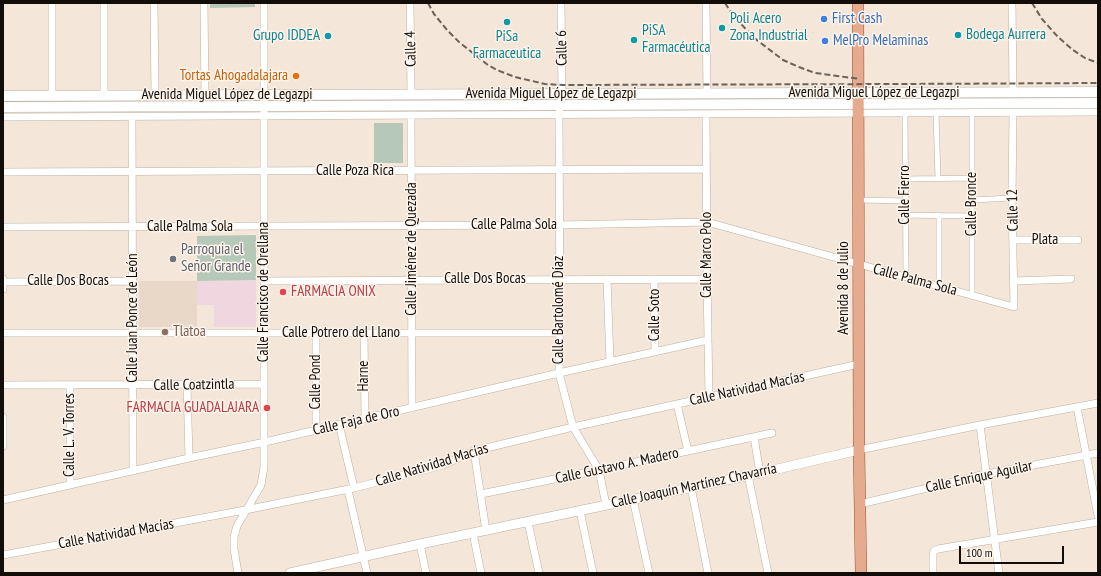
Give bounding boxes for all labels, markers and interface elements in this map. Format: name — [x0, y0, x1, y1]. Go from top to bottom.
place label: Poli Acero Zona Industrial — [730, 10, 807, 45]
place label: First Cash — [832, 10, 882, 28]
marker: First Cash — [819, 14, 829, 24]
marker: PiSa Farmaceutica — [502, 17, 512, 27]
place label: PiSA Farmacéutica — [642, 22, 711, 57]
marker: Poli Acero Zona Industrial — [717, 23, 727, 33]
place label: Bodega Aurrera — [966, 26, 1046, 44]
place label: Grupo IDDEA — [253, 27, 320, 45]
place label: PiSa Farmaceutica — [473, 28, 541, 63]
street label: Calle 6 — [553, 30, 571, 66]
marker: Bodega Aurrera — [953, 30, 963, 40]
marker: Grupo IDDEA — [323, 31, 333, 41]
street label: Calle 4 — [402, 31, 420, 67]
place label: MelPro Melaminas — [833, 32, 928, 50]
marker: PiSA Farmacéutica — [629, 35, 639, 45]
marker: MelPro Melaminas — [820, 36, 830, 46]
place label: Tortas Ahogadalajara — [180, 67, 288, 85]
marker: Tortas Ahogadalajara — [291, 71, 301, 81]
street label: Avenida Miguel López de Legazpi — [788, 84, 960, 102]
street label: Avenida Miguel López de Legazpi — [465, 85, 637, 103]
street label: Avenida Miguel López de Legazpi — [141, 86, 313, 104]
street label: Calle Poza Rica — [316, 162, 394, 180]
street label: Calle Fierro — [896, 165, 914, 225]
street label: Calle Bronce — [963, 172, 981, 236]
street label: Calle Jiménez de Quezada — [403, 182, 421, 316]
street label: Calle 12 — [1004, 189, 1022, 231]
street label: Calle Marco Polo — [698, 212, 716, 298]
street label: Calle Palma Sola — [471, 216, 557, 234]
street label: Calle Palma Sola — [147, 218, 233, 236]
street label: Calle Francisco de Orellana — [255, 222, 273, 362]
street label: Plata — [1032, 231, 1058, 249]
place label: Parroquia el Señor Grande — [181, 241, 251, 276]
street label: Avenida 8 de Julio — [835, 241, 853, 335]
street label: Calle Juan Ponce de León — [124, 253, 142, 383]
marker: Parroquia el Señor Grande — [168, 254, 178, 264]
street label: Calle Bartolomé Díaz — [550, 256, 568, 364]
street label: Calle Palma Sola — [871, 260, 959, 300]
street label: Calle Dos Bocas — [444, 270, 526, 288]
street label: Calle Dos Bocas — [27, 272, 109, 290]
place label: FARMACIA ONIX — [291, 283, 376, 301]
marker: FARMACIA ONIX — [278, 287, 288, 297]
street label: Calle Soto — [646, 289, 664, 341]
place label: Tlatoa — [173, 323, 206, 341]
street label: Calle Potrero del Llano — [282, 324, 400, 342]
marker: Tlatoa — [160, 327, 170, 337]
street label: Calle Pond — [307, 355, 325, 409]
street label: Harne — [355, 361, 373, 391]
street label: Calle Natividad Macías — [688, 368, 806, 410]
street label: Calle Coatzintla — [153, 375, 235, 395]
street label: Calle L. V. Torres — [61, 393, 79, 477]
place label: FARMACIA GUADALAJARA — [127, 399, 259, 417]
street label: Calle Faja de Oro — [311, 402, 401, 440]
marker: FARMACIA GUADALAJARA — [262, 403, 272, 413]
street label: Calle Natividad Macías — [373, 439, 491, 491]
street label: Calle Gustavo A. Madero — [554, 444, 680, 488]
street label: Calle Enrique Aguilar — [924, 457, 1034, 497]
street label: Calle Joaquín Martínez Chavarría — [610, 460, 778, 512]
street label: Calle Natividad Macías — [57, 515, 175, 553]
scale bar — [961, 538, 1066, 564]
text: 100 m — [966, 545, 993, 560]

